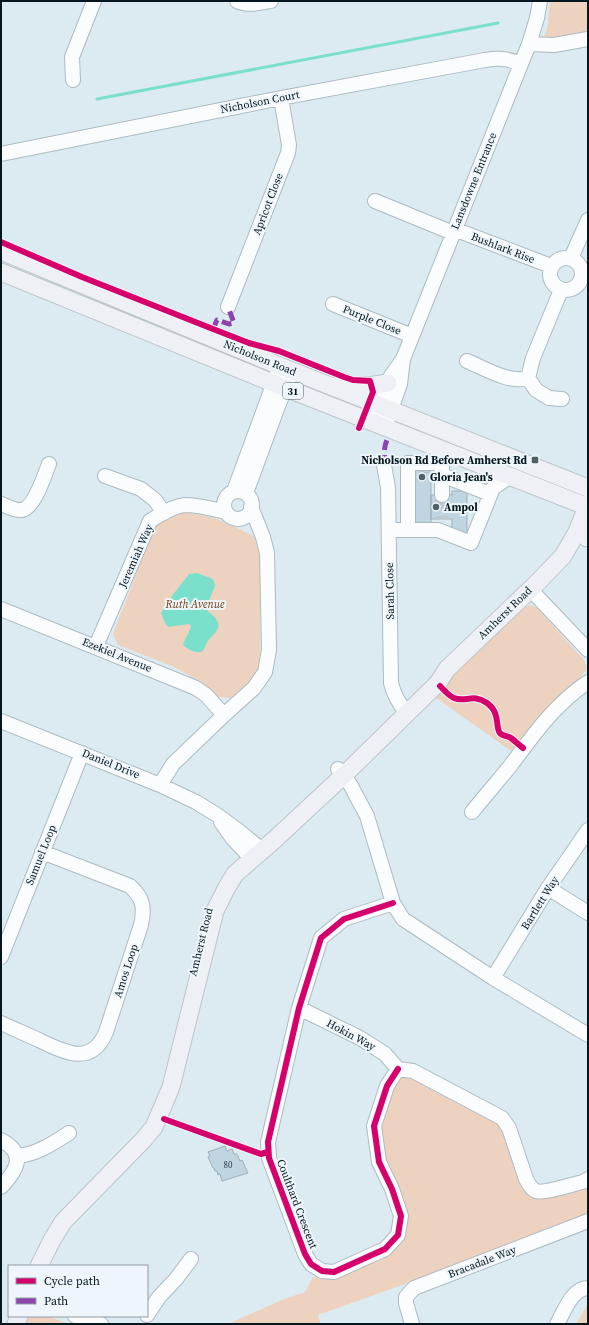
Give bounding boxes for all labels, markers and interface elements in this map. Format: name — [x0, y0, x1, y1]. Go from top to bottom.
street label: Nicholson Court — [219, 87, 301, 117]
street label: Lansdowne Entrance — [448, 130, 501, 232]
street label: Apricot Close — [249, 170, 287, 237]
street label: Bushlark Rise — [469, 229, 537, 267]
street label: Purple Close — [340, 301, 404, 339]
street label: Nicholson Road — [221, 337, 299, 380]
road number: 31 — [283, 383, 303, 399]
place label: Nicholson Rd Before Amherst Rd — [361, 453, 527, 468]
marker: Nicholson Rd Before Amherst Rd — [530, 455, 540, 465]
place label: Gloria Jean's — [430, 470, 493, 485]
marker: Gloria Jean's — [417, 472, 427, 482]
place label: Ampol — [444, 500, 478, 515]
marker: Ampol — [431, 502, 441, 512]
street label: Jeremiah Way — [115, 521, 157, 591]
street label: Sarah Close — [382, 562, 398, 620]
street label: Amherst Road — [475, 583, 536, 643]
park label: Ruth Avenue — [165, 597, 225, 612]
street label: Ezekiel Avenue — [80, 634, 154, 676]
street label: Daniel Drive — [80, 746, 143, 783]
street label: Samuel Loop — [22, 823, 60, 887]
street label: Bartlett Way — [518, 873, 563, 933]
street label: Amherst Road — [185, 906, 217, 978]
street label: Amos Loop — [110, 942, 142, 1000]
street label: Hokin Way — [324, 1016, 378, 1054]
street label: Coulthard Crescent — [273, 1157, 321, 1251]
house number: 80 — [223, 1159, 233, 1171]
street label: Bracadale Way — [446, 1242, 519, 1282]
legend — [8, 1265, 148, 1317]
text: Cycle path — [44, 1273, 100, 1289]
text: Path — [44, 1293, 68, 1309]

